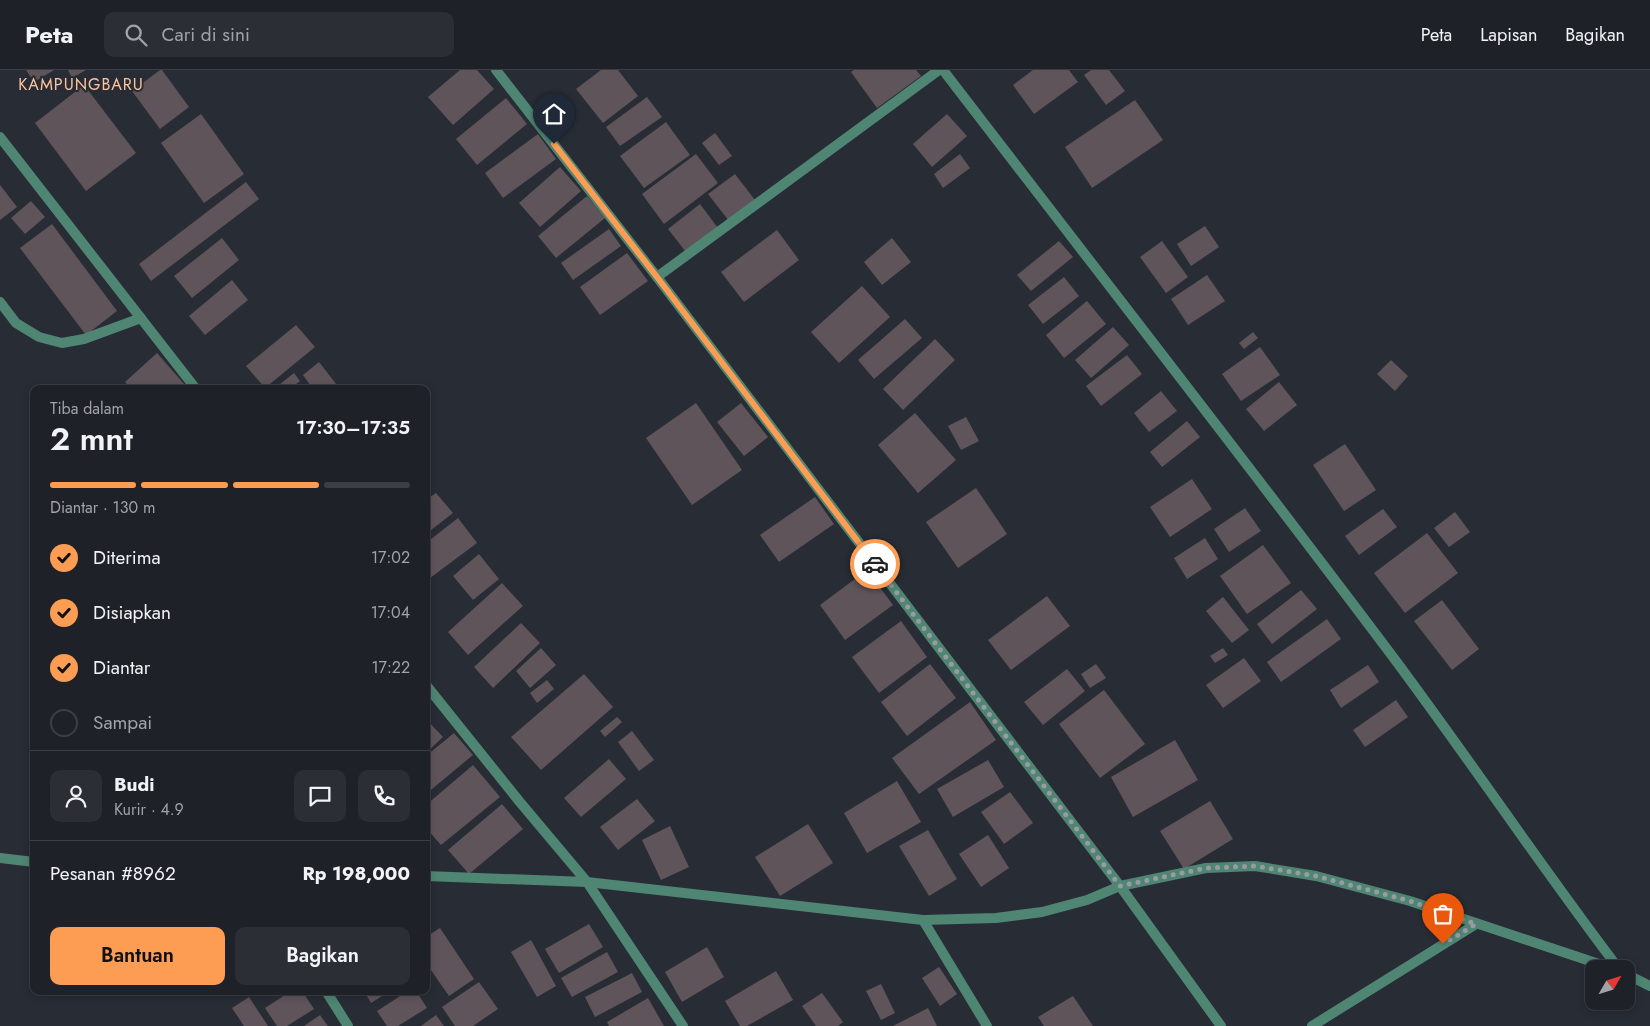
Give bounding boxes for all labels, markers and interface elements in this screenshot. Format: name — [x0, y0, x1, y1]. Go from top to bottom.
search box — [104, 12, 454, 57]
text: Peta — [25, 17, 74, 52]
icon: search — [122, 21, 150, 49]
text: Cari di sini — [162, 21, 250, 48]
text: Peta — [1421, 22, 1452, 48]
text: Lapisan — [1480, 22, 1537, 48]
text: Bagikan — [1565, 22, 1625, 48]
district label: KAMPUNGBARU — [18, 73, 144, 96]
pin — [533, 93, 575, 144]
icon: home — [540, 100, 568, 128]
text: Tiba dalam — [50, 397, 124, 420]
text: 17:30–17:35 — [296, 414, 410, 441]
text: 2 mnt — [50, 416, 133, 462]
text: Diantar · 130 m — [50, 496, 155, 519]
courier — [850, 539, 900, 589]
icon: check — [50, 544, 78, 572]
text: Diterima — [93, 544, 161, 571]
text: 17:02 — [371, 546, 410, 569]
icon: car — [861, 550, 889, 578]
icon: check — [50, 599, 78, 627]
text: Disiapkan — [93, 599, 171, 626]
text: 17:04 — [371, 601, 410, 624]
icon: check — [50, 654, 78, 682]
text: Diantar — [93, 654, 150, 681]
text: 17:22 — [371, 656, 410, 679]
text: Sampai — [93, 709, 152, 736]
button: person — [50, 770, 102, 822]
button: chat — [294, 770, 346, 822]
button: phone — [358, 770, 410, 822]
text: Budi — [114, 771, 155, 798]
text: Kurir · 4.9 — [114, 798, 184, 821]
text: Pesanan #8962 — [50, 860, 176, 887]
text: Rp 198,000 — [302, 860, 410, 887]
pin — [1422, 893, 1464, 944]
icon: bag — [1429, 900, 1457, 928]
button: Bantuan — [50, 927, 225, 985]
button: Bagikan — [235, 927, 410, 985]
north arrow — [1585, 960, 1635, 1010]
map controls — [1585, 960, 1635, 1010]

